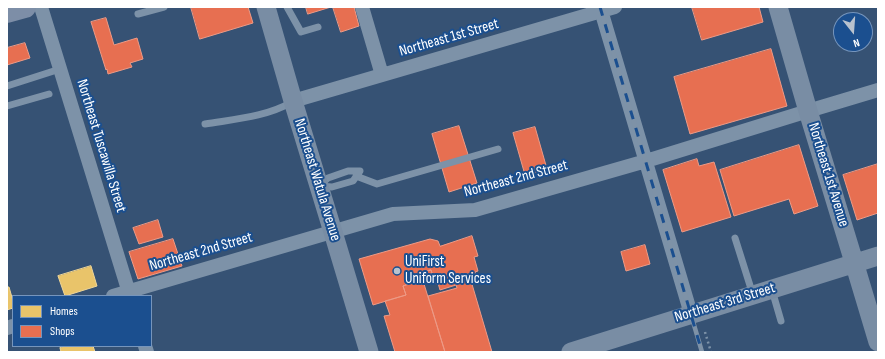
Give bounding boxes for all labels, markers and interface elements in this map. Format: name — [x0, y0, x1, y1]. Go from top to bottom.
north arrow — [833, 12, 873, 52]
street label: Northeast 1st Street — [397, 15, 501, 61]
text: N — [852, 36, 861, 50]
street label: Northeast Tuscawilla Street — [72, 77, 130, 215]
street label: Northeast Watula Avenue — [290, 117, 344, 243]
street label: Northeast 1st Avenue — [804, 121, 852, 229]
street label: Northeast 2nd Street — [462, 157, 570, 201]
street label: Northeast 2nd Street — [147, 229, 255, 275]
place label: UniFirst Uniform Services — [405, 253, 491, 288]
marker: UniFirst Uniform Services — [392, 266, 402, 276]
street label: Northeast 3rd Street — [673, 279, 777, 327]
legend — [12, 295, 152, 347]
text: Homes — [50, 304, 78, 319]
text: Shops — [50, 324, 75, 339]

